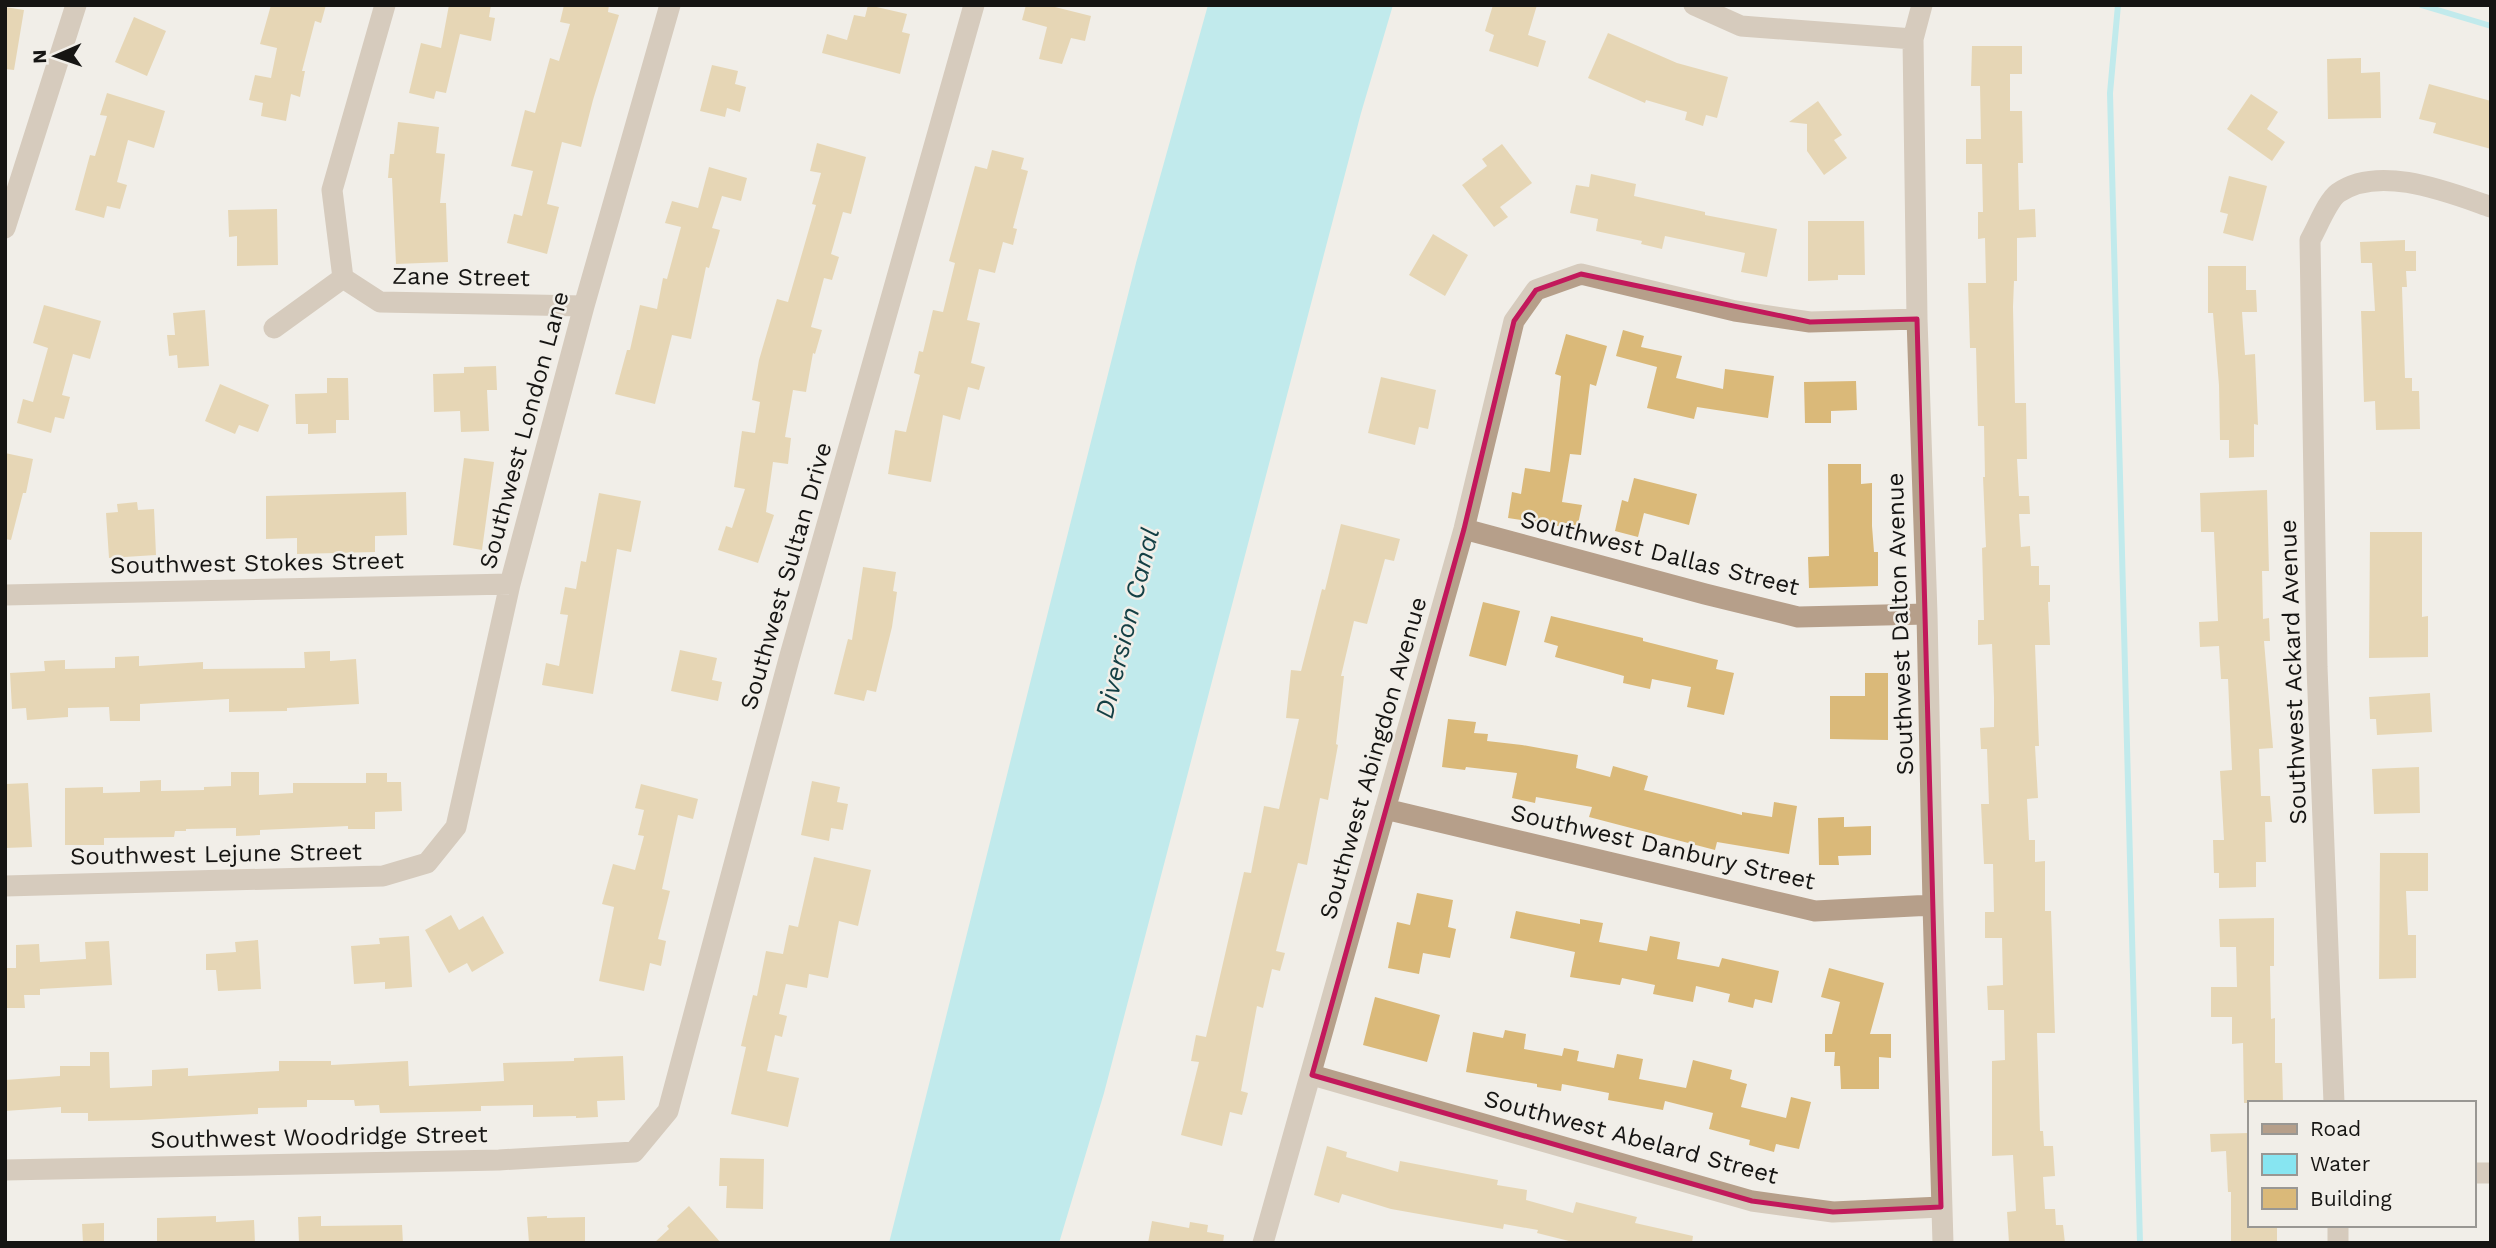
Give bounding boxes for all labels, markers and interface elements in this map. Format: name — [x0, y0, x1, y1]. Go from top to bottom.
north arrow — [21, 21, 91, 91]
text: N — [28, 49, 51, 64]
street label: Zane Street — [392, 262, 530, 292]
street label: Southwest London Lane — [473, 288, 575, 572]
street label: Southwest Sultan Drive — [734, 439, 838, 713]
street label: Southwest Dalton Avenue — [1881, 472, 1919, 776]
street label: Southwest Dallas Street — [1518, 505, 1802, 601]
street label: Southwest Ackard Avenue — [2274, 519, 2312, 825]
water label: Diversion Canal — [1089, 525, 1165, 721]
street label: Southwest Stokes Street — [110, 546, 404, 580]
street label: Southwest Abingdon Avenue — [1313, 594, 1433, 922]
street label: Southwest Danbury Street — [1508, 798, 1818, 896]
street label: Southwest Lejune Street — [70, 837, 362, 871]
street label: Southwest Abelard Street — [1481, 1084, 1781, 1190]
legend — [2248, 1101, 2475, 1227]
text: Road — [2310, 1116, 2361, 1141]
street label: Southwest Woodridge Street — [150, 1120, 488, 1154]
text: Water — [2310, 1151, 2371, 1176]
text: Building — [2310, 1186, 2392, 1211]

